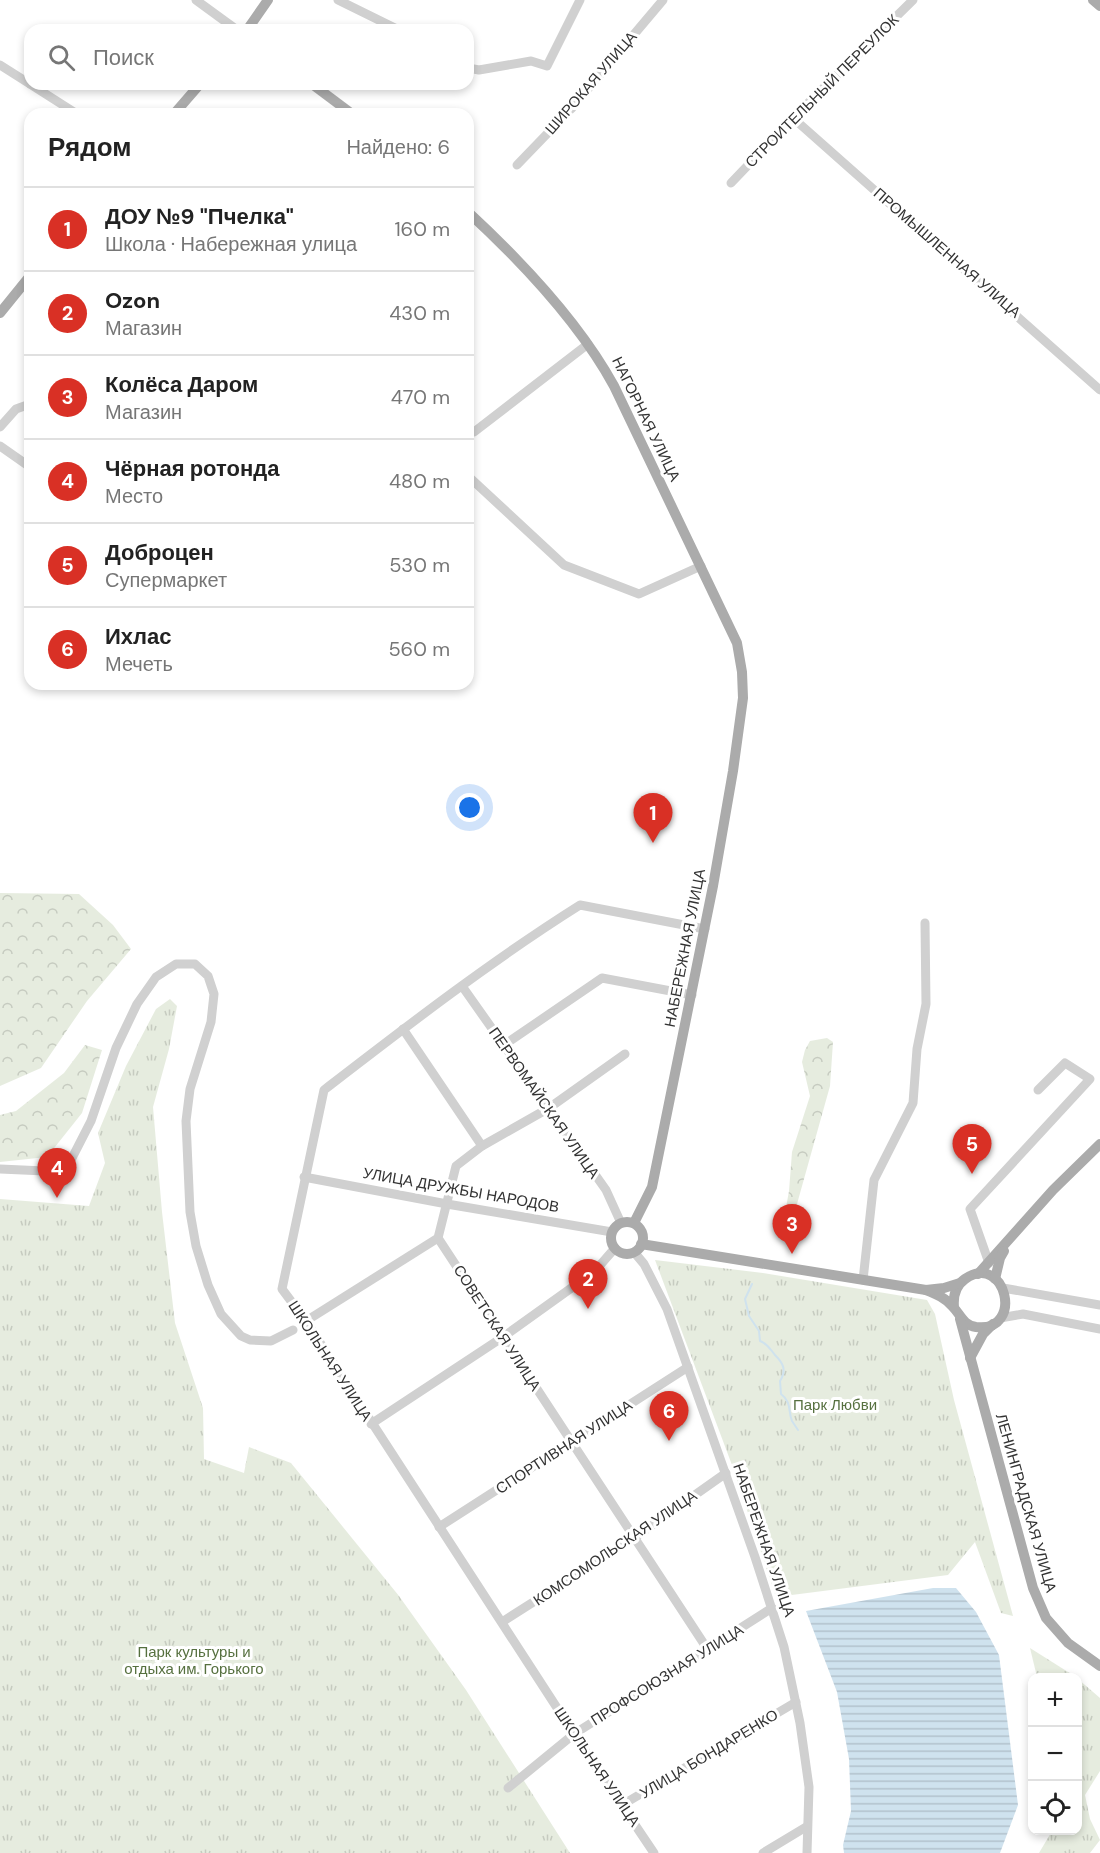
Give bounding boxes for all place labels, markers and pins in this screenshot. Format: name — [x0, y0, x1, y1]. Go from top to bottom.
pin: 1 — [634, 794, 672, 843]
pin: 5 — [952, 1124, 992, 1174]
pin: 4 — [38, 1148, 76, 1198]
pin: 3 — [772, 1204, 812, 1254]
pin: 2 — [568, 1260, 608, 1309]
pin: 6 — [650, 1392, 688, 1441]

